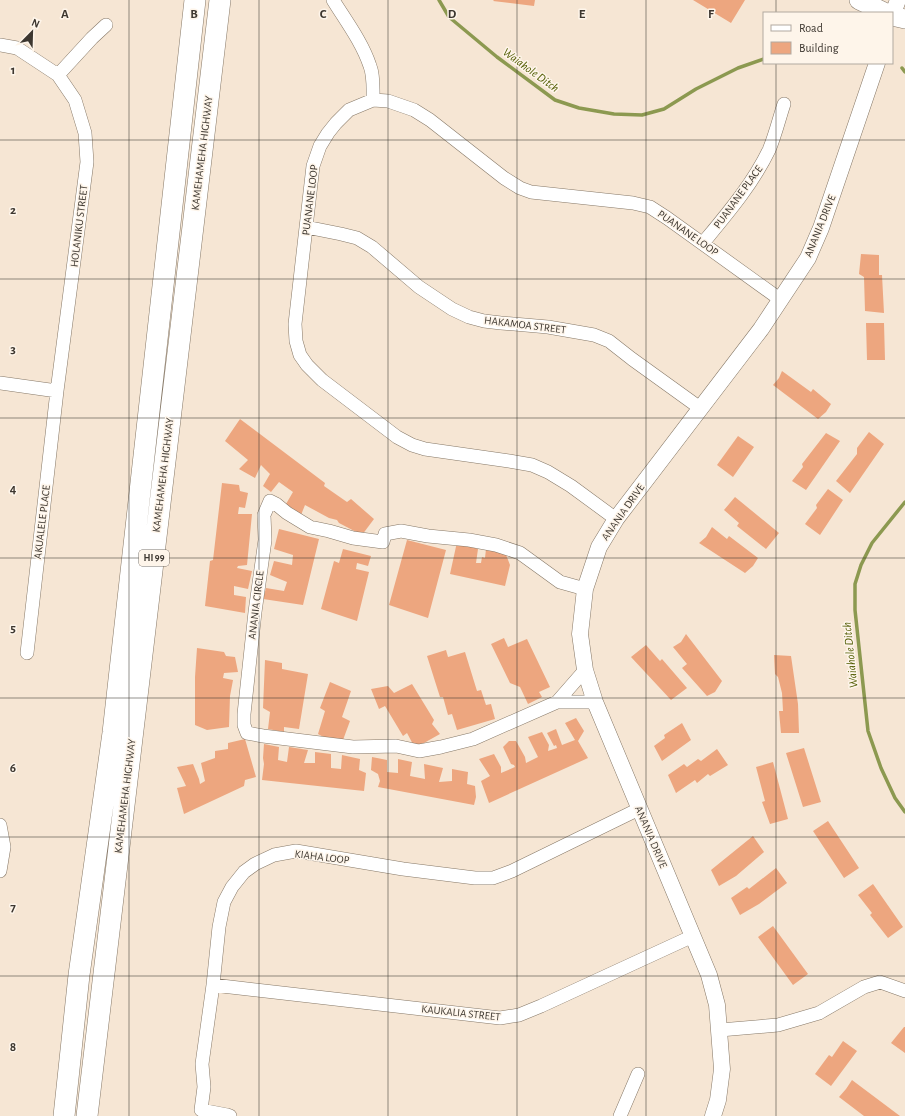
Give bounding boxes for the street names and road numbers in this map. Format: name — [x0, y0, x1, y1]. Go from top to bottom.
street label: KAMEHAMEHA HIGHWAY — [190, 95, 215, 211]
street label: PUANANE PLACE — [712, 163, 765, 230]
street label: PUANANE LOOP — [300, 164, 320, 236]
street label: HOLANIKU STREET — [68, 184, 90, 268]
street label: ANANIA DRIVE — [802, 193, 838, 259]
street label: PUANANE LOOP — [656, 208, 721, 258]
street label: HAKAMOA STREET — [483, 315, 567, 336]
street label: KAMEHAMEHA HIGHWAY — [151, 417, 176, 533]
street label: ANANIA DRIVE — [599, 481, 647, 542]
street label: AKUALELE PLACE — [32, 484, 52, 560]
road number: HI 99 — [139, 550, 169, 566]
street label: ANANIA CIRCLE — [246, 569, 266, 640]
street label: KAMEHAMEHA HIGHWAY — [113, 738, 138, 854]
street label: ANANIA DRIVE — [633, 804, 669, 870]
street label: KIAHA LOOP — [294, 848, 350, 866]
street label: KAUKALIA STREET — [421, 1003, 502, 1023]

